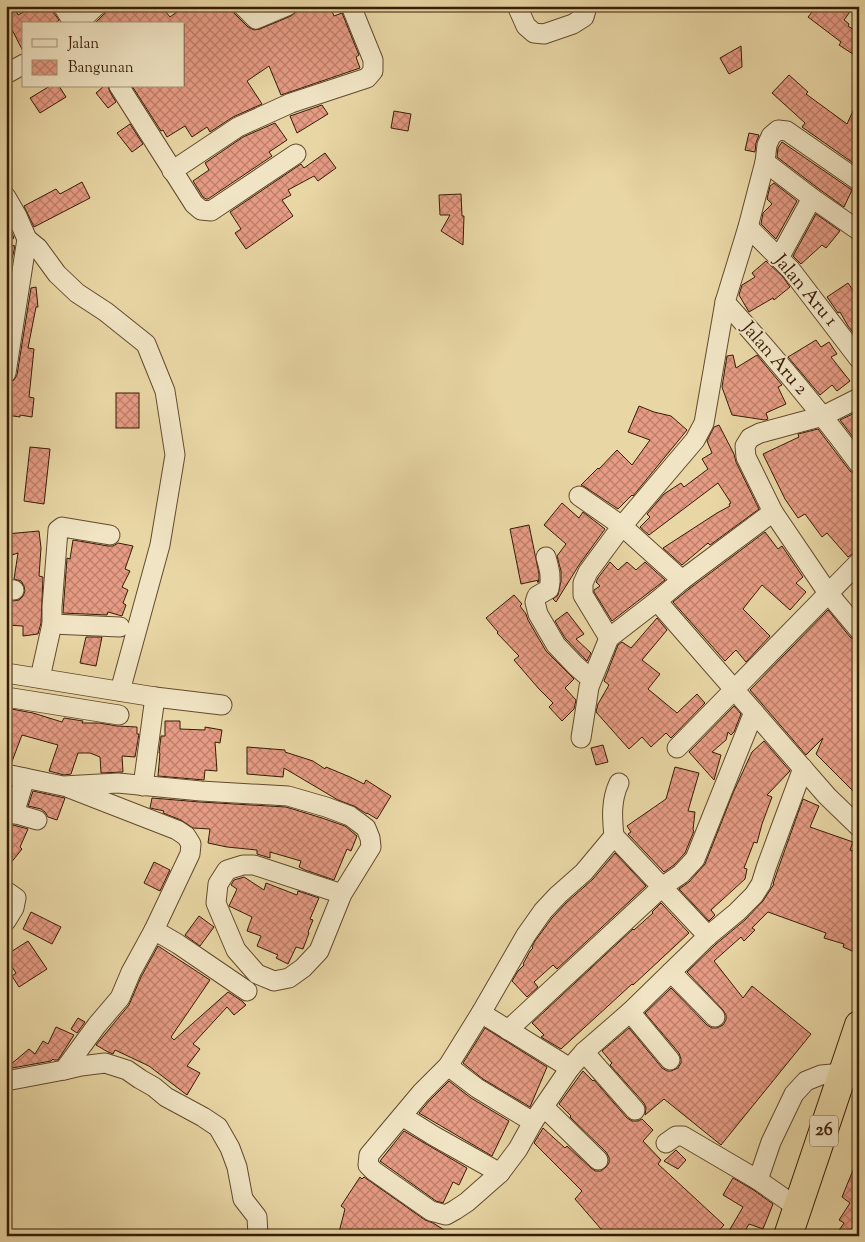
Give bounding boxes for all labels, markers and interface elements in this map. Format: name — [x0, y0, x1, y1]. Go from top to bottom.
legend — [22, 22, 185, 88]
text: Jalan — [67, 34, 99, 55]
text: Bangunan — [68, 58, 134, 79]
street label: Jalan Aru 1 — [766, 248, 844, 334]
street label: Jalan Aru 2 — [734, 316, 814, 402]
road number: 26 — [810, 1116, 838, 1146]

